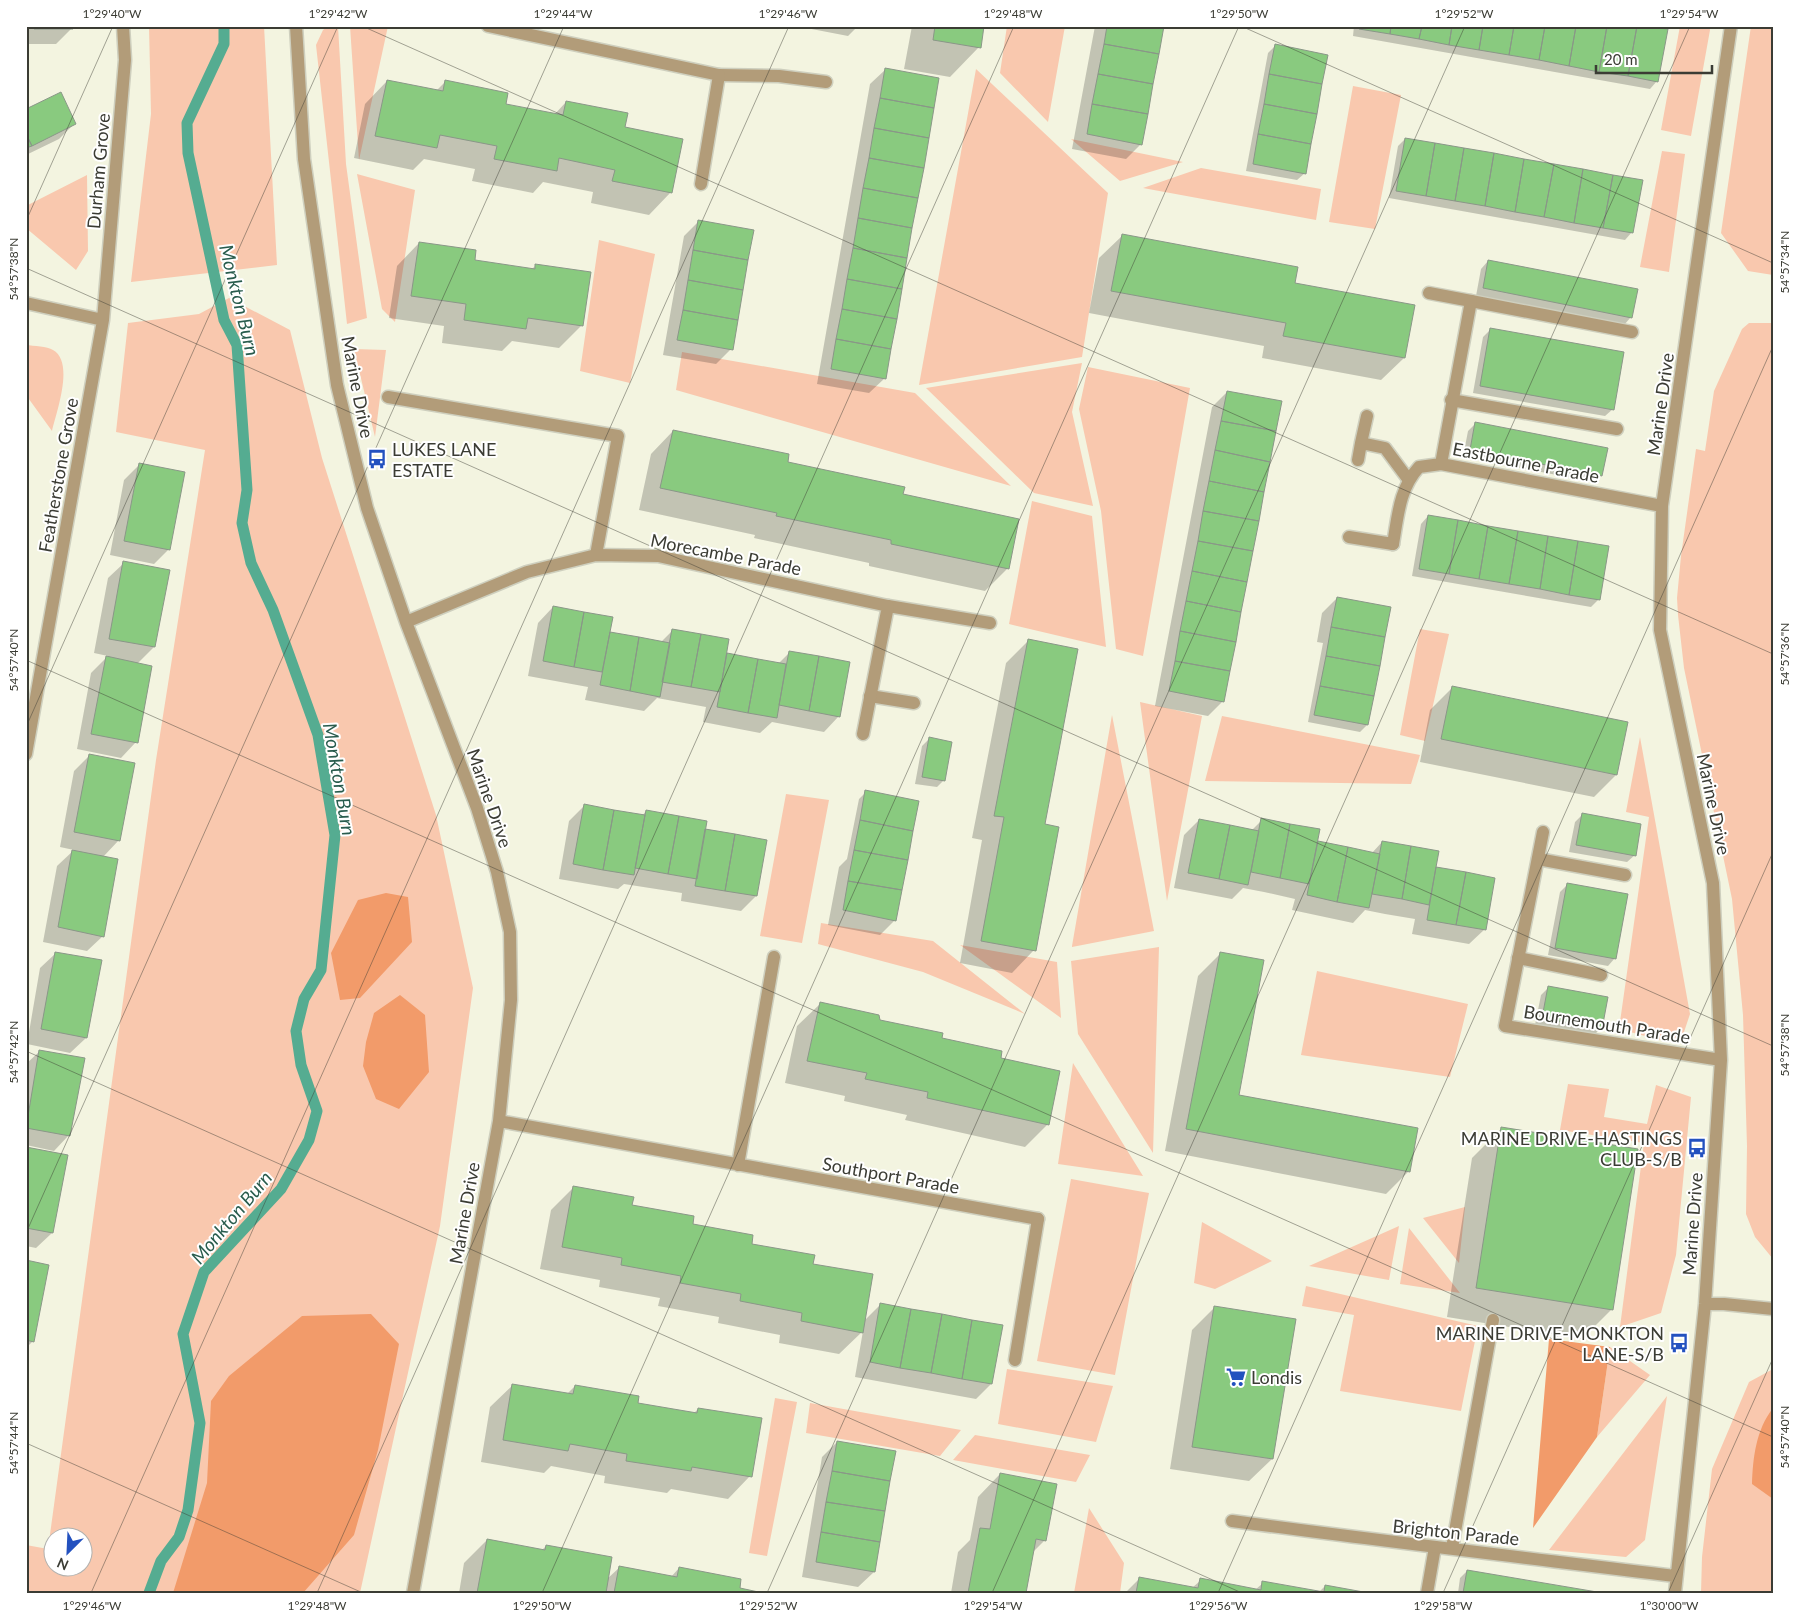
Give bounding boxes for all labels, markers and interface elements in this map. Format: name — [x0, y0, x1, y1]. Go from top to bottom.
text: 1°29'40"W — [82, 6, 142, 21]
text: 1°29'42"W — [308, 6, 368, 21]
text: 1°29'44"W — [533, 6, 593, 21]
text: 1°29'46"W — [758, 6, 818, 21]
text: 1°29'48"W — [983, 6, 1043, 21]
text: 1°29'50"W — [1209, 6, 1269, 21]
text: 1°29'52"W — [1434, 6, 1494, 21]
text: 1°29'54"W — [1659, 6, 1719, 21]
scale bar — [1596, 42, 1713, 74]
text: 20 m — [1604, 50, 1638, 68]
street label: Durham Grove — [82, 112, 114, 230]
text: 54°57'34"N — [1777, 231, 1792, 293]
text: 54°57'38"N — [6, 238, 21, 300]
water label: Monkton Burn — [215, 242, 265, 358]
street label: Marine Drive — [337, 334, 379, 440]
street label: Marine Drive — [1642, 351, 1678, 457]
street label: Featherstone Grove — [34, 396, 82, 554]
street label: Eastbourne Parade — [1451, 437, 1601, 487]
place label: LUKES LANE ESTATE — [392, 438, 496, 481]
bus stop icon: LUKES LANE ESTATE — [366, 448, 388, 470]
street label: Morecambe Parade — [649, 529, 803, 579]
text: 54°57'36"N — [1777, 623, 1792, 685]
text: 54°57'40"N — [6, 629, 21, 691]
water label: Monkton Burn — [319, 721, 361, 837]
street label: Marine Drive — [463, 746, 517, 850]
street label: Marine Drive — [1692, 751, 1736, 857]
street label: Bournemouth Parade — [1522, 1000, 1692, 1048]
text: 54°57'38"N — [1777, 1014, 1792, 1076]
text: 54°57'42"N — [6, 1021, 21, 1083]
place label: MARINE DRIVE-HASTINGS CLUB-S/B — [1461, 1127, 1682, 1170]
bus stop icon: MARINE DRIVE-HASTINGS CLUB-S/B — [1686, 1137, 1708, 1159]
street label: Southport Parade — [821, 1152, 961, 1198]
street label: Marine Drive — [444, 1160, 484, 1266]
water label: Monkton Burn — [186, 1166, 276, 1268]
street label: Marine Drive — [1677, 1172, 1707, 1276]
place label: MARINE DRIVE-MONKTON LANE-S/B — [1436, 1322, 1664, 1365]
bus stop icon: MARINE DRIVE-MONKTON LANE-S/B — [1668, 1332, 1690, 1354]
supermarket icon: Londis — [1225, 1366, 1247, 1388]
place label: Londis — [1251, 1366, 1302, 1388]
text: 54°57'40"N — [1777, 1406, 1792, 1468]
text: 54°57'44"N — [6, 1412, 21, 1474]
street label: Brighton Parade — [1392, 1514, 1520, 1550]
north arrow — [42, 1526, 92, 1576]
text: N — [54, 1554, 71, 1574]
text: 1°29'46"W — [62, 1598, 122, 1613]
text: 1°29'48"W — [287, 1598, 347, 1613]
text: 1°29'50"W — [512, 1598, 572, 1613]
text: 1°29'52"W — [738, 1598, 798, 1613]
text: 1°29'54"W — [963, 1598, 1023, 1613]
text: 1°29'56"W — [1188, 1598, 1248, 1613]
text: 1°29'58"W — [1413, 1598, 1473, 1613]
text: 1°30'00"W — [1639, 1598, 1699, 1613]

